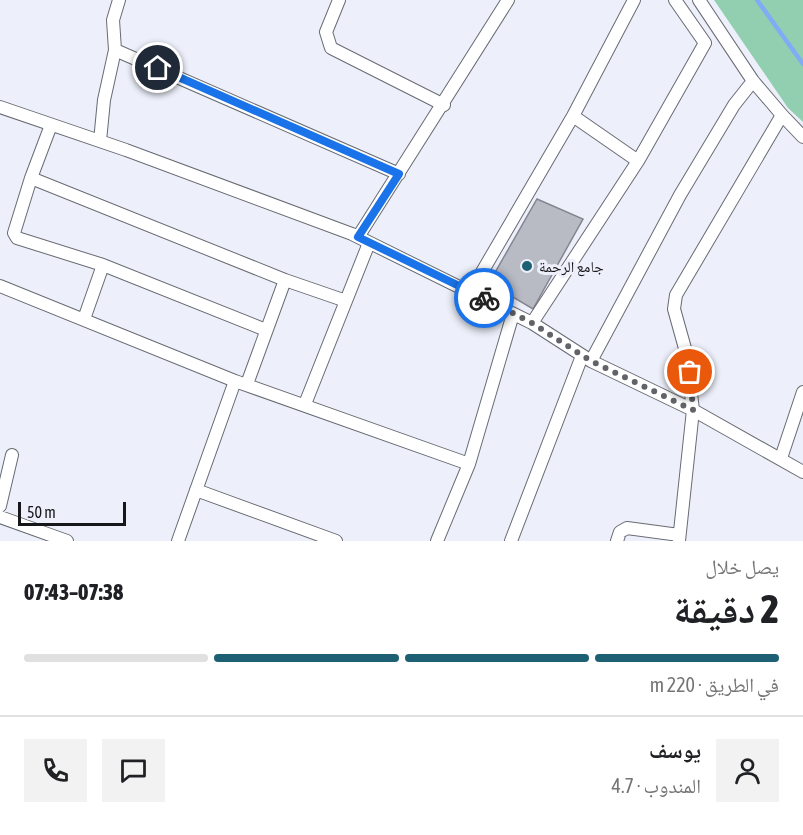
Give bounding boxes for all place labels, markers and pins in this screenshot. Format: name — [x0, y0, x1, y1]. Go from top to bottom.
pin — [132, 42, 183, 93]
place label: جامع الرحمة — [539, 258, 604, 277]
marker: جامع الرحمة — [520, 259, 534, 273]
pin — [664, 346, 715, 397]

